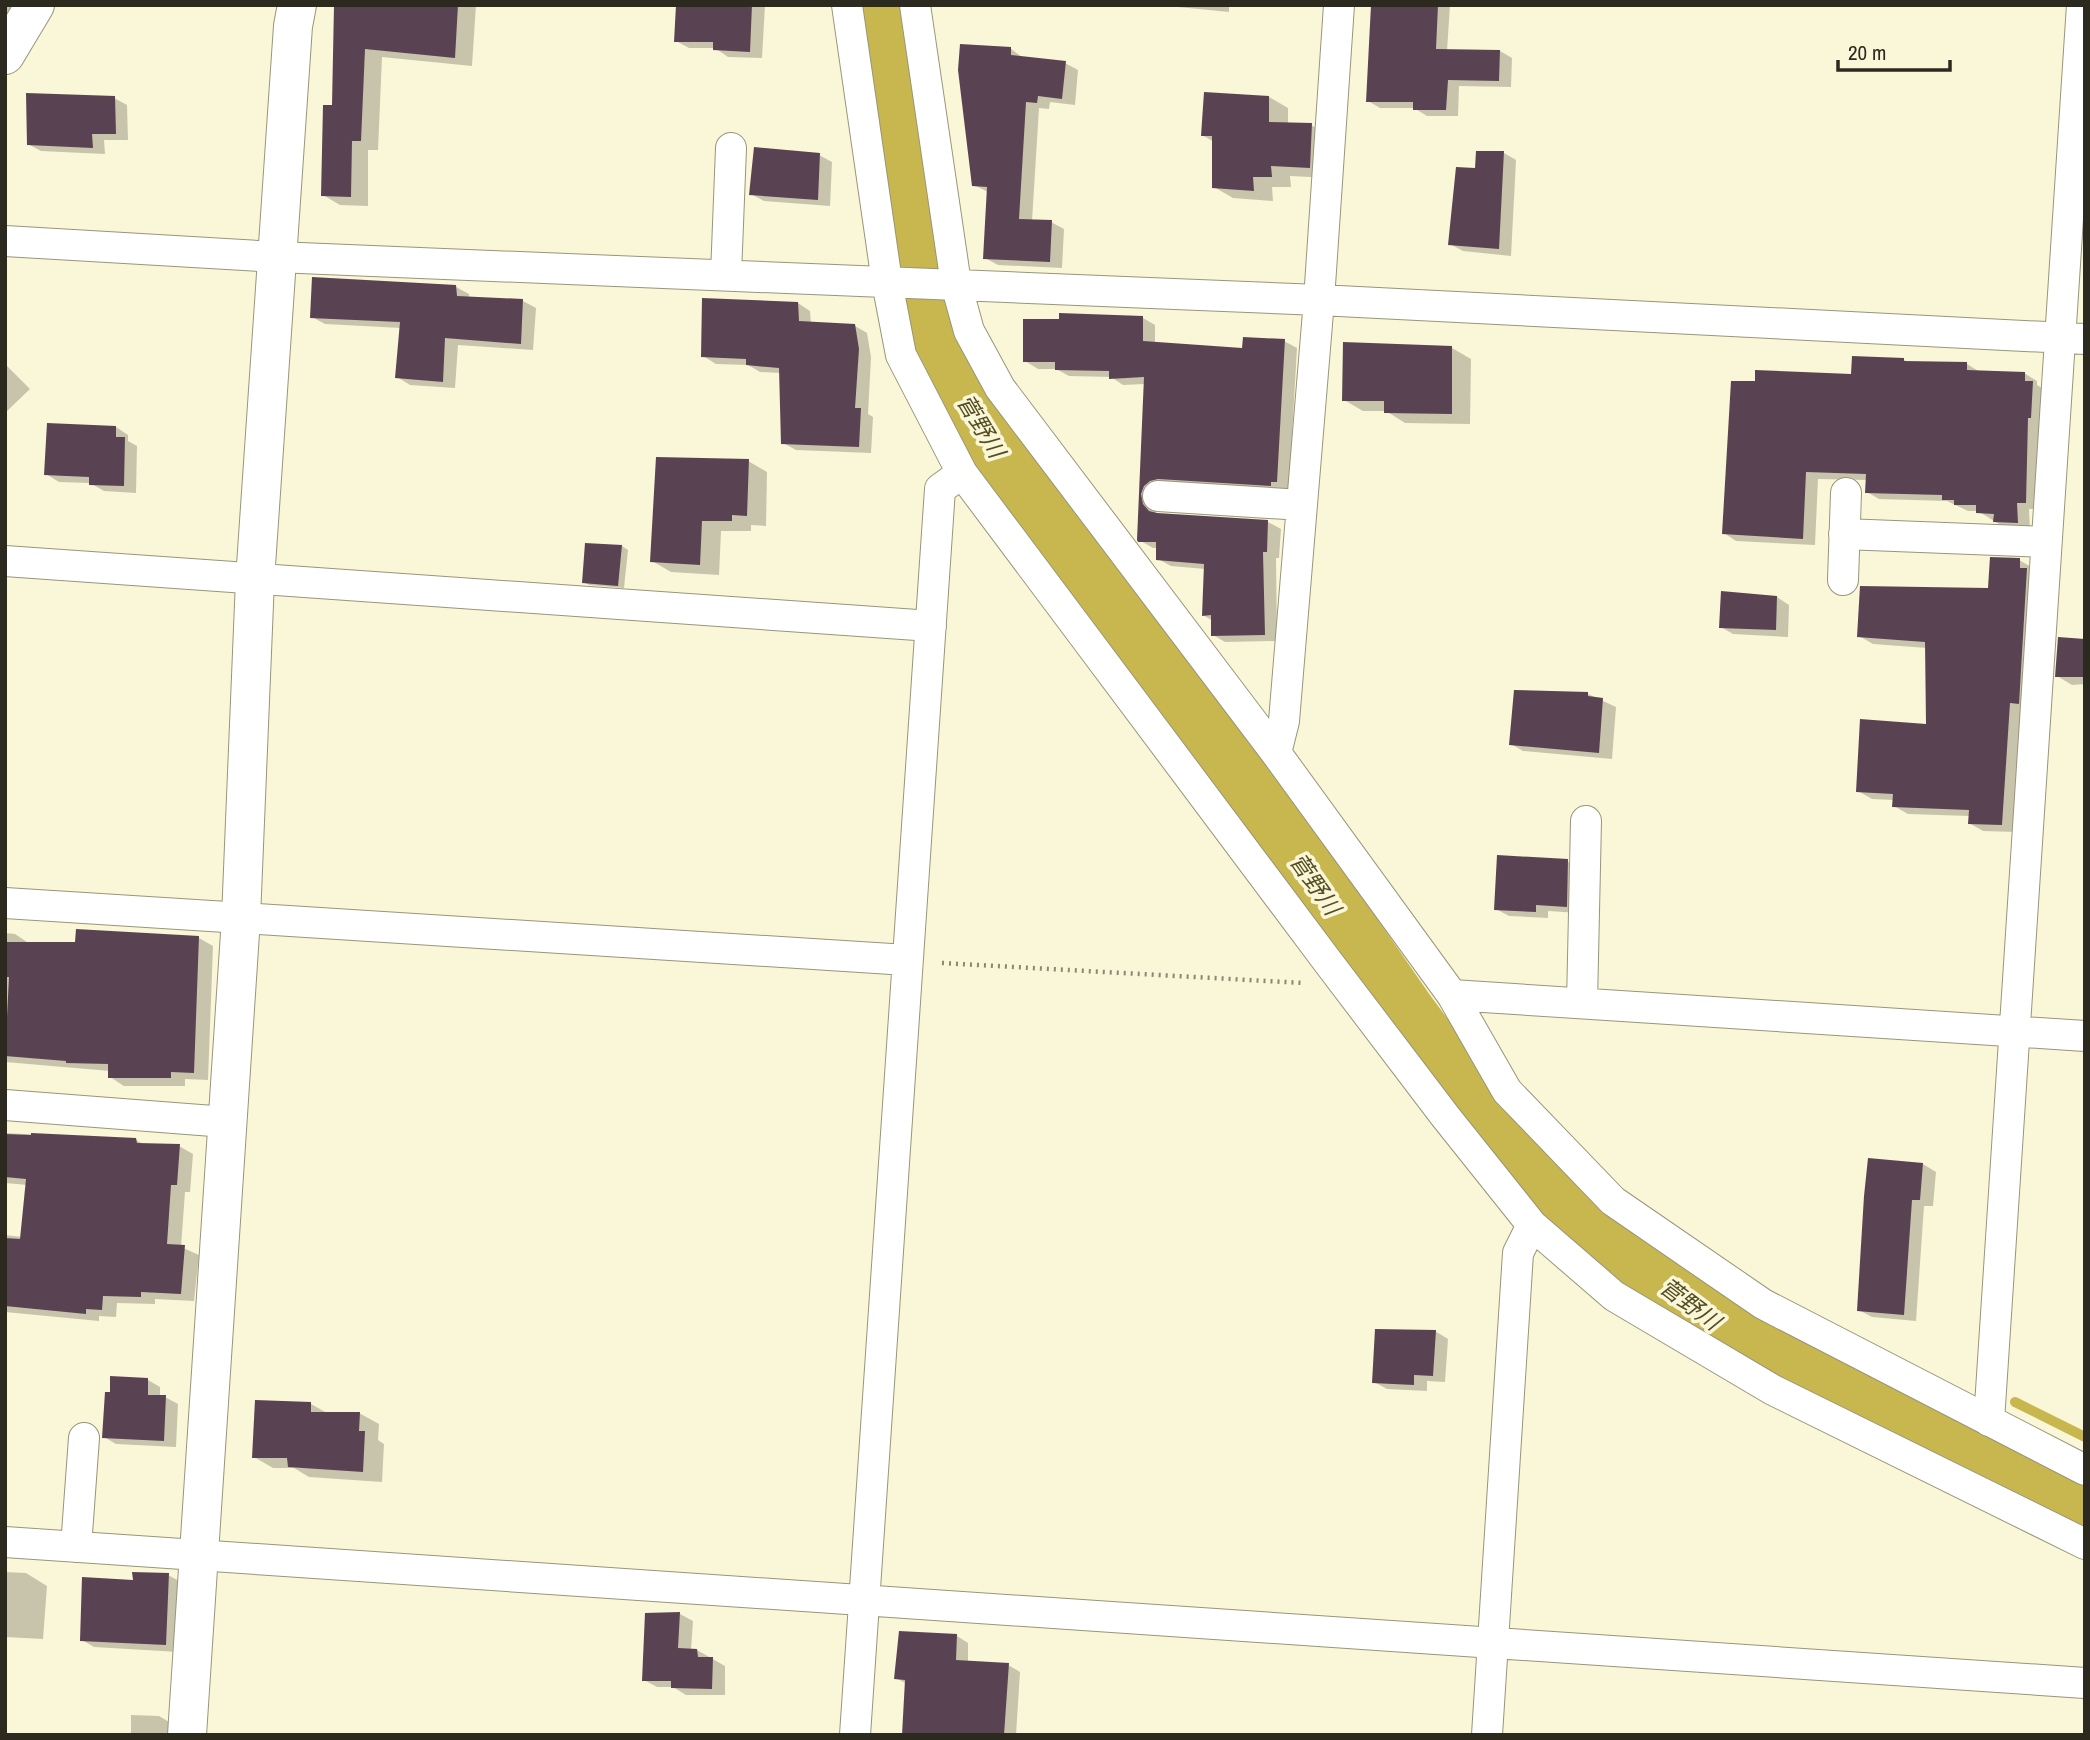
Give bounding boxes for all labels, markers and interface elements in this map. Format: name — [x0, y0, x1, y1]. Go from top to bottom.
scale bar — [1838, 28, 1950, 72]
text: 20 m — [1848, 38, 1886, 67]
water label: 菅野川 — [950, 388, 1014, 466]
water label: 菅野川 — [1283, 847, 1350, 923]
water label: 菅野川 — [1653, 1270, 1730, 1339]

